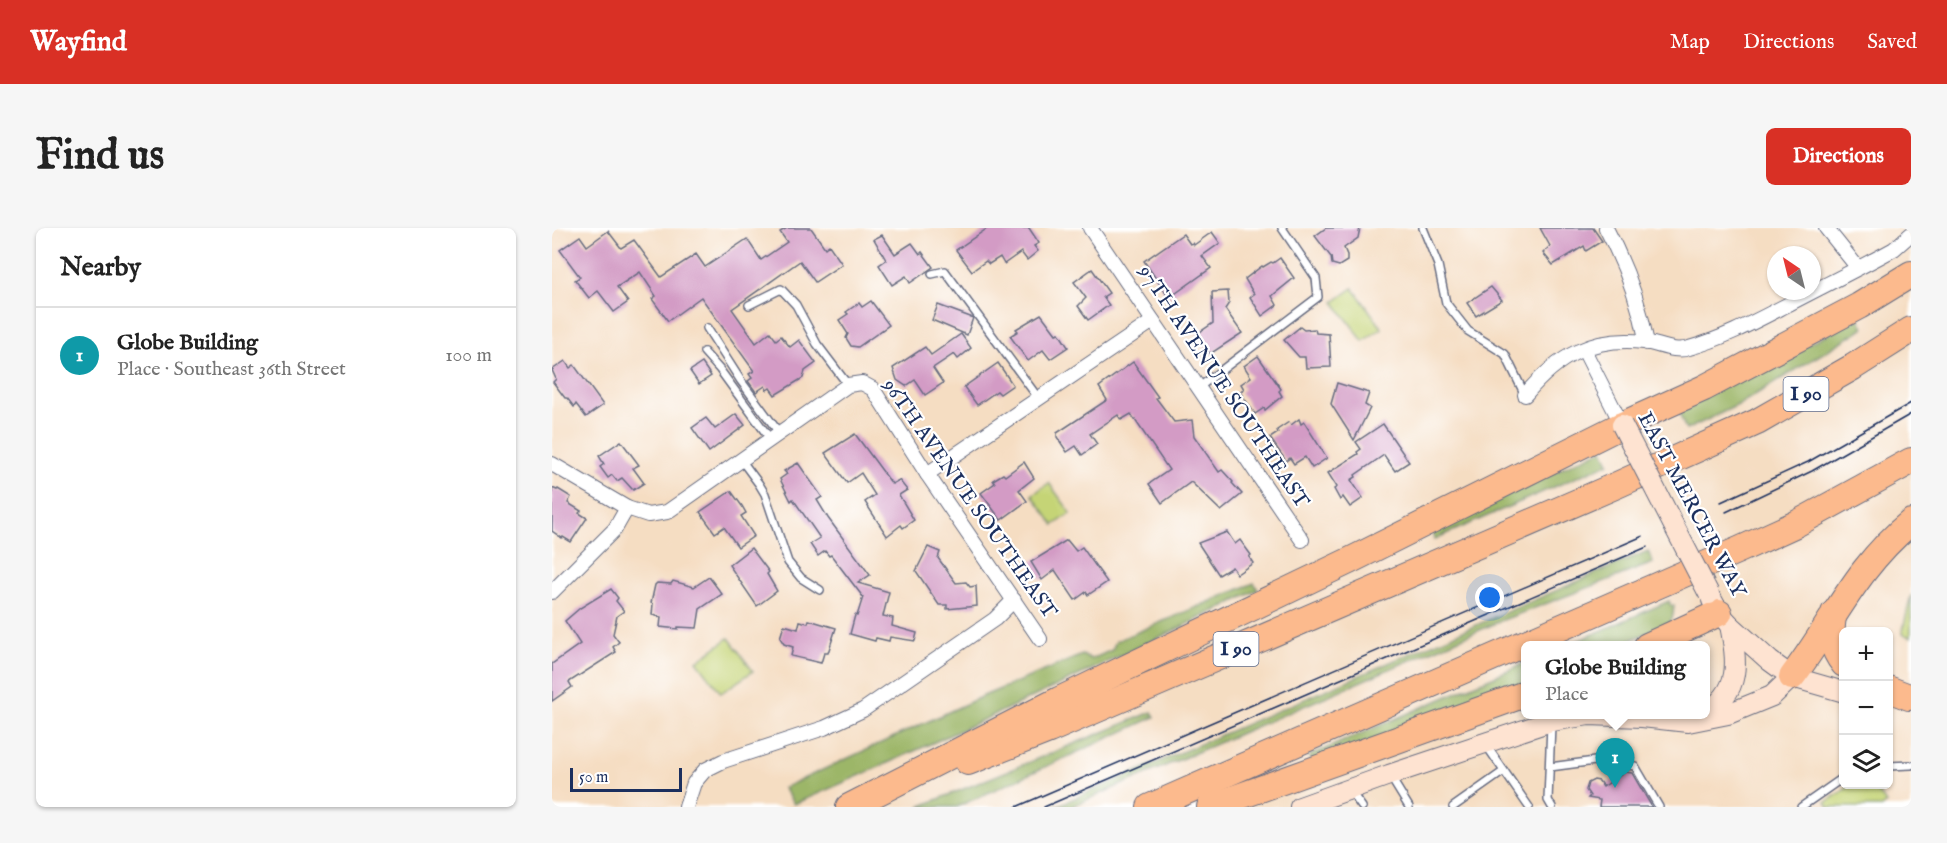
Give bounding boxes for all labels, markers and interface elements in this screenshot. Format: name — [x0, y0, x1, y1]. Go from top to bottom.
text: Wayfind — [30, 25, 127, 60]
text: Map — [1670, 29, 1710, 56]
text: Directions — [1743, 29, 1834, 56]
text: Saved — [1867, 29, 1917, 56]
button: Directions — [1766, 128, 1911, 185]
text: Find us — [36, 130, 164, 183]
north arrow — [1767, 246, 1821, 300]
text: Nearby — [60, 251, 141, 284]
street label: 97TH AVENUE SOUTHEAST — [1131, 259, 1315, 514]
text: Globe Building — [117, 329, 258, 357]
text: 1 — [76, 343, 83, 368]
text: 100 m — [445, 343, 492, 368]
text: Place · Southeast 36th Street — [117, 357, 346, 382]
street label: 96TH AVENUE SOUTHEAST — [875, 373, 1063, 625]
road number: I 90 — [1784, 377, 1828, 411]
street label: EAST MERCER WAY — [1631, 408, 1752, 604]
your location — [1475, 583, 1504, 612]
map controls — [1839, 627, 1893, 789]
button: + — [1839, 627, 1893, 681]
road number: I 90 — [1214, 632, 1258, 666]
popup — [1521, 641, 1710, 719]
text: Globe Building — [1545, 654, 1686, 682]
button: − — [1839, 681, 1893, 735]
text: Place — [1545, 682, 1588, 707]
button: layers — [1839, 735, 1893, 789]
pin: 1 — [1596, 738, 1634, 788]
scale bar — [570, 765, 682, 792]
text: 50 m — [579, 768, 608, 788]

